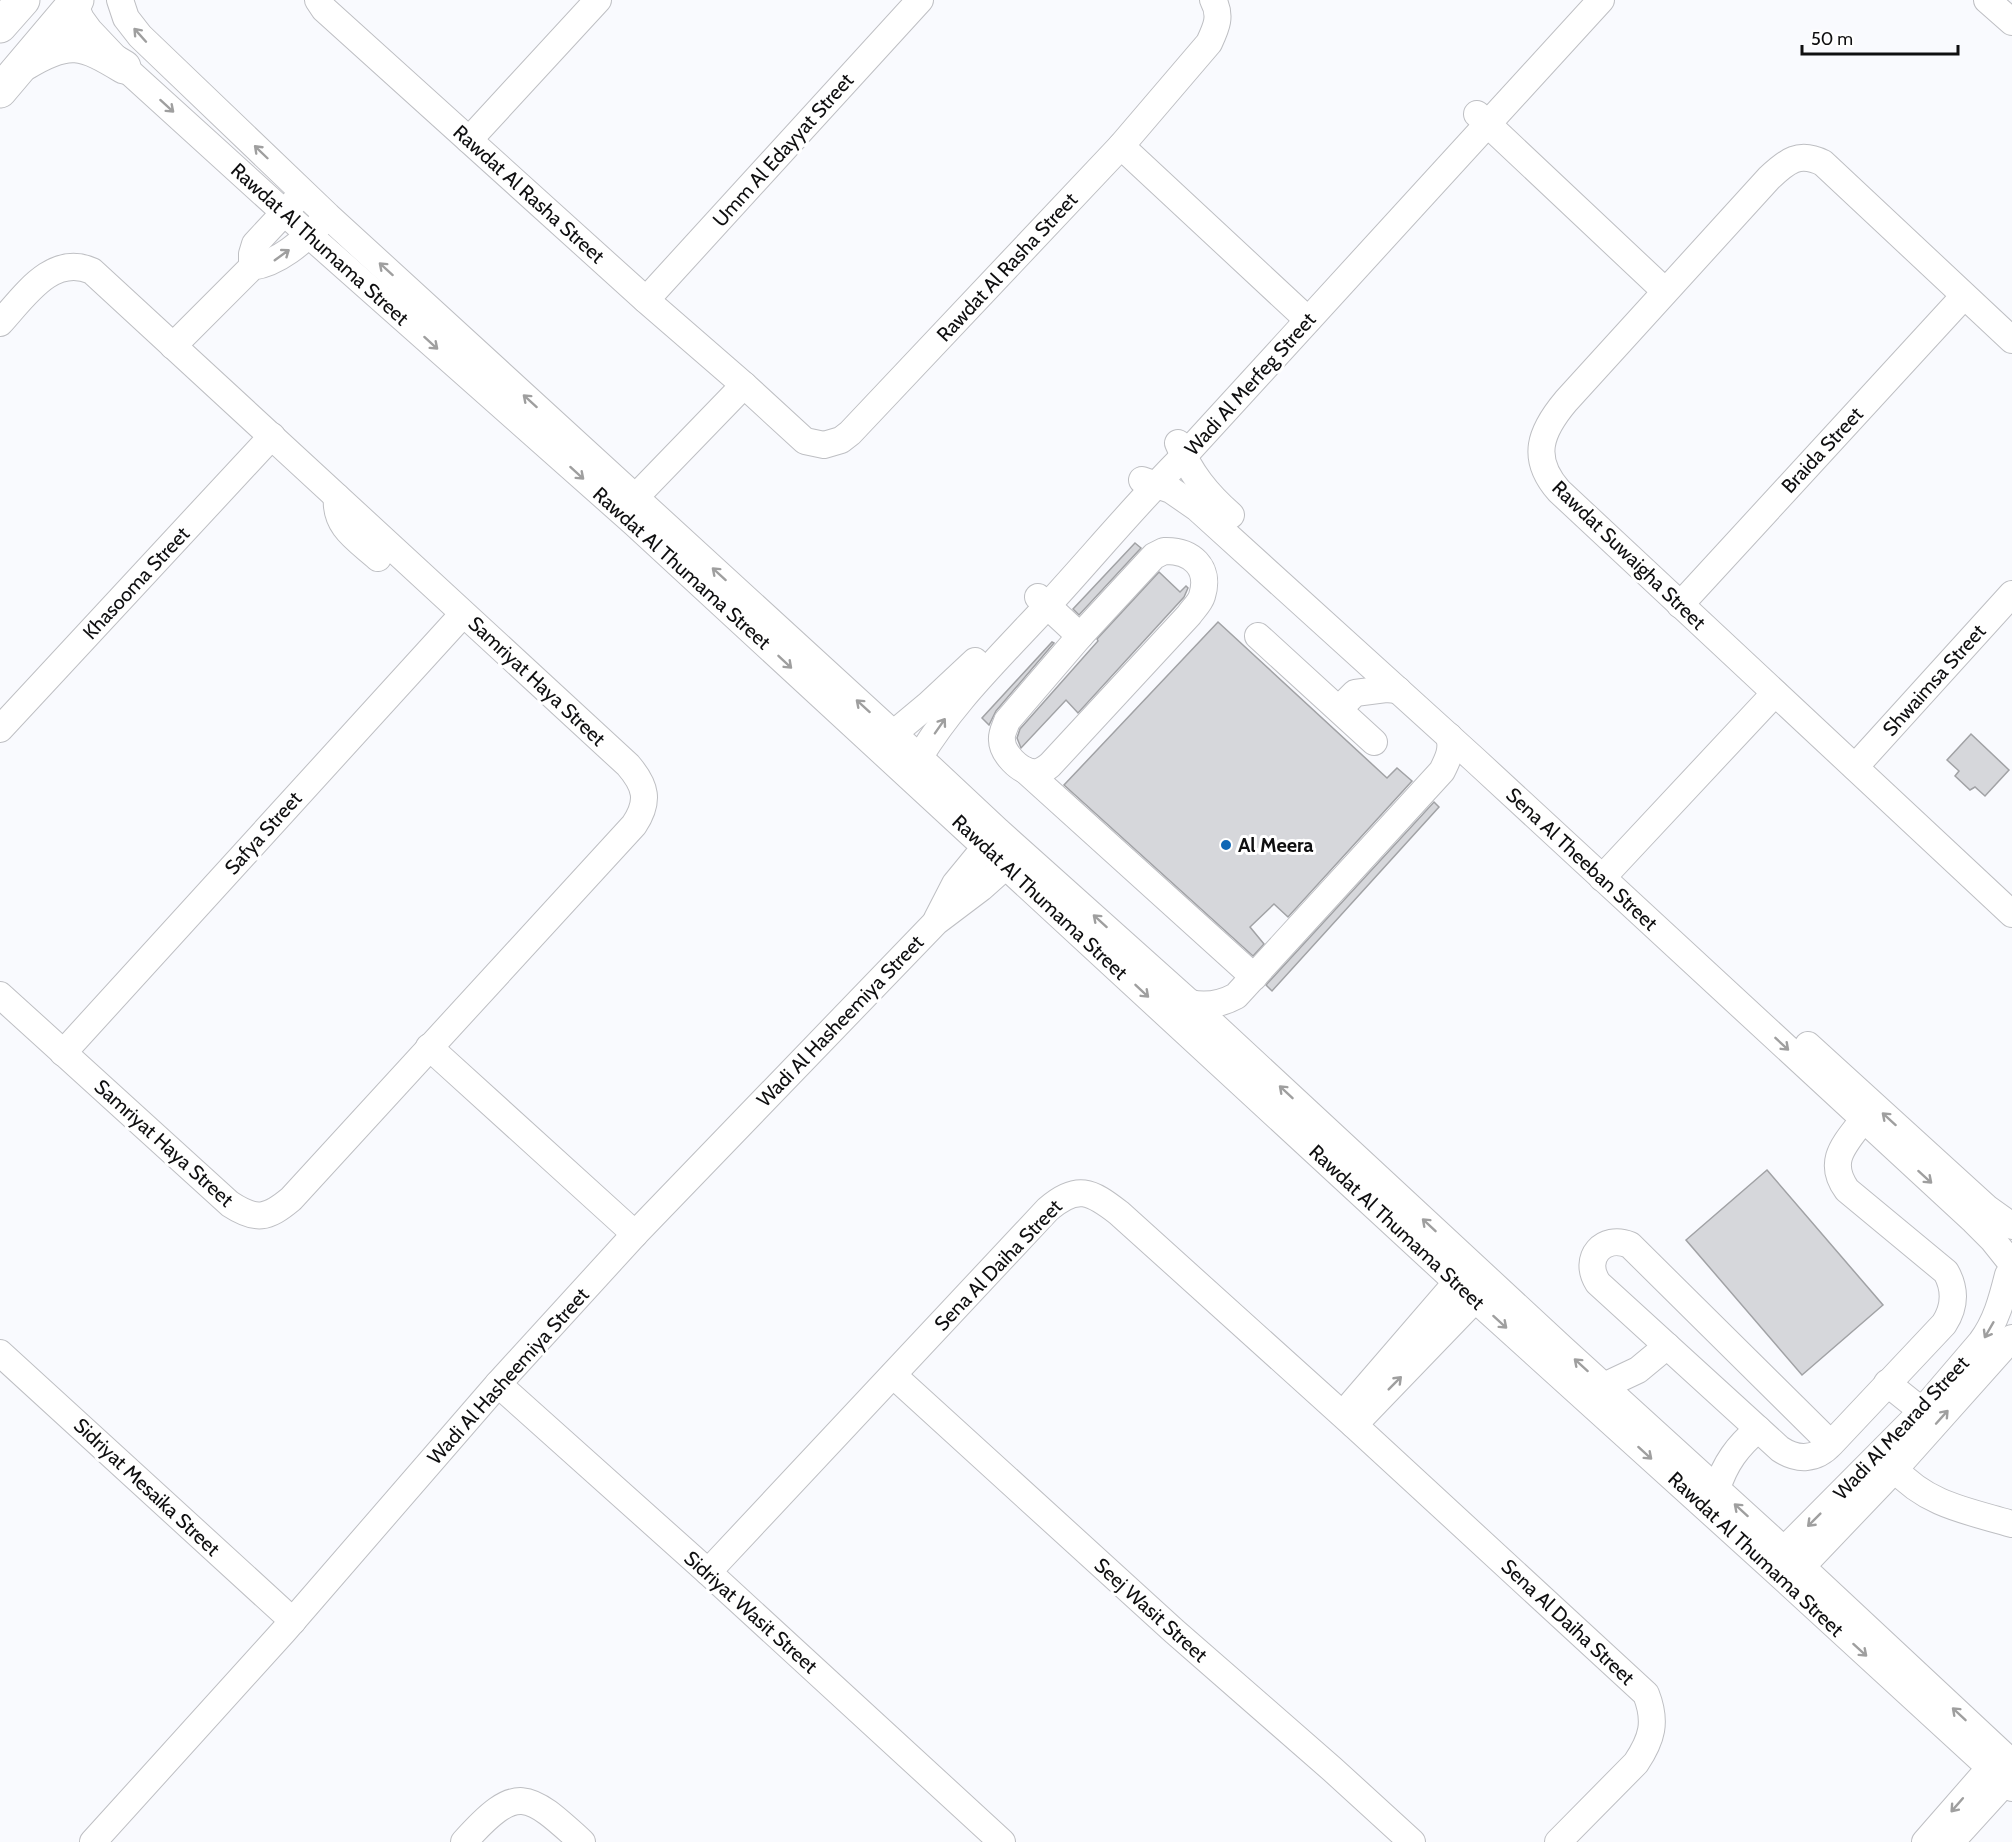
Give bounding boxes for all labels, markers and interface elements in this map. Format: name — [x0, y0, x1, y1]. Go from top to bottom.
scale bar — [1802, 18, 1958, 56]
one-way arrow — [133, 28, 147, 43]
text: 50 m — [1811, 28, 1853, 50]
street label: Umm Al Edayyat Street — [708, 68, 858, 232]
one-way arrow — [159, 99, 174, 113]
street label: Rawdat Al Rasha Street — [449, 120, 610, 268]
one-way arrow — [253, 145, 268, 159]
street label: Rawdat Al Thumama Street — [226, 158, 414, 330]
street label: Rawdat Al Rasha Street — [932, 187, 1082, 347]
one-way arrow — [274, 249, 290, 261]
one-way arrow — [379, 262, 394, 276]
street label: Wadi Al Merfeg Street — [1180, 307, 1321, 460]
one-way arrow — [423, 337, 439, 350]
one-way arrow — [523, 394, 538, 408]
street label: Braida Street — [1776, 402, 1868, 498]
one-way arrow — [569, 466, 584, 480]
street label: Rawdat Suwaigha Street — [1547, 475, 1711, 635]
street label: Rawdat Al Thumama Street — [588, 482, 776, 654]
street label: Khasooma Street — [78, 522, 194, 644]
one-way arrow — [712, 567, 727, 581]
street label: Samriyat Haya Street — [464, 611, 611, 751]
street label: Shwaimsa Street — [1878, 619, 1991, 741]
one-way arrow — [778, 655, 793, 669]
one-way arrow — [856, 699, 871, 713]
one-way arrow — [934, 718, 946, 735]
street label: Sena Al Theeban Street — [1501, 783, 1663, 936]
street label: Safya Street — [220, 786, 307, 879]
street label: Rawdat Al Thumama Street — [947, 809, 1133, 985]
place label: Al Meera — [1238, 833, 1314, 857]
marker: Al Meera — [1219, 838, 1233, 852]
one-way arrow — [1093, 914, 1108, 928]
street label: Wadi Al Hasheemiya Street — [752, 930, 928, 1112]
one-way arrow — [1134, 984, 1149, 998]
one-way arrow — [1774, 1037, 1789, 1051]
street label: Samriyat Haya Street — [90, 1074, 239, 1212]
one-way arrow — [1279, 1085, 1294, 1099]
one-way arrow — [1882, 1112, 1897, 1126]
street label: Rawdat Al Thumama Street — [1304, 1139, 1490, 1315]
one-way arrow — [1918, 1170, 1933, 1184]
street label: Sena Al Daiha Street — [929, 1194, 1067, 1336]
one-way arrow — [1422, 1218, 1437, 1232]
street label: Wadi Al Hasheemiya Street — [422, 1283, 594, 1469]
one-way arrow — [1492, 1315, 1507, 1329]
one-way arrow — [1982, 1321, 1994, 1338]
street label: Wadi Al Mearad Street — [1828, 1351, 1974, 1505]
one-way arrow — [1574, 1358, 1589, 1372]
one-way arrow — [1387, 1375, 1402, 1390]
one-way arrow — [1935, 1409, 1949, 1424]
street label: Sidriyat Mesaika Street — [69, 1413, 225, 1561]
one-way arrow — [1637, 1446, 1652, 1460]
street label: Rawdat Al Thumama Street — [1663, 1466, 1849, 1642]
one-way arrow — [1734, 1503, 1749, 1517]
one-way arrow — [1807, 1512, 1821, 1527]
street label: Sidriyat Wasit Street — [679, 1546, 823, 1678]
street label: Seej Wasit Street — [1090, 1553, 1213, 1667]
street label: Sena Al Daiha Street — [1496, 1554, 1640, 1690]
one-way arrow — [1853, 1643, 1868, 1657]
one-way arrow — [1952, 1708, 1967, 1722]
one-way arrow — [1950, 1797, 1964, 1812]

